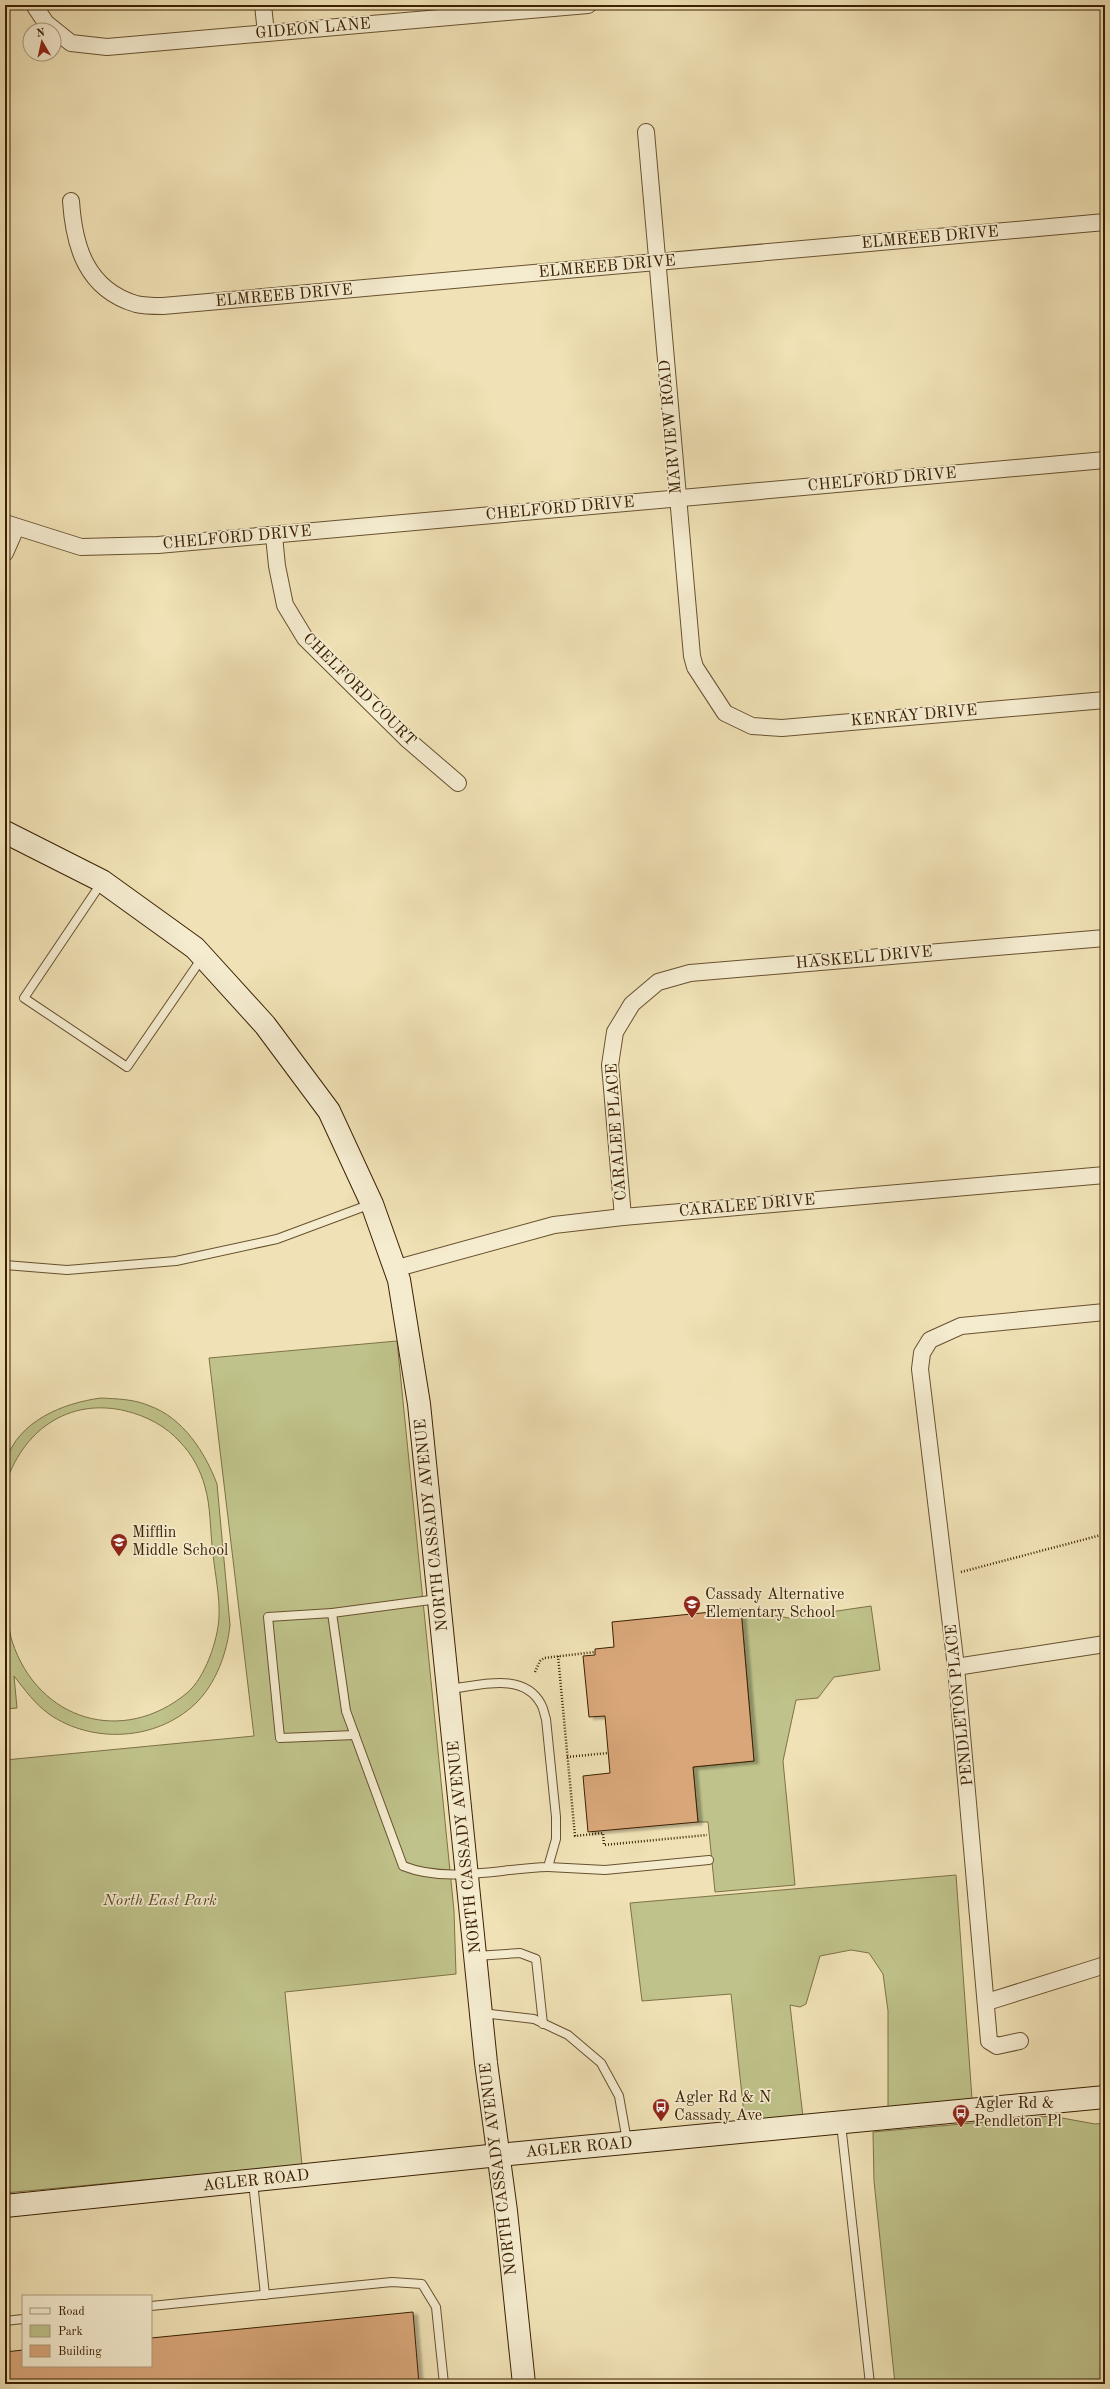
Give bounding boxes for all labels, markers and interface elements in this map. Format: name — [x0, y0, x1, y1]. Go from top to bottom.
street label: GIDEON LANE — [255, 16, 371, 42]
north arrow — [22, 22, 62, 62]
text: N — [36, 27, 46, 40]
street label: ELMREEB DRIVE — [861, 224, 999, 252]
street label: ELMREEB DRIVE — [538, 253, 676, 281]
street label: ELMREEB DRIVE — [215, 282, 353, 310]
street label: MARVIEW ROAD — [657, 359, 685, 495]
street label: CHELFORD DRIVE — [807, 466, 957, 494]
street label: CHELFORD DRIVE — [485, 495, 635, 523]
street label: CHELFORD DRIVE — [162, 524, 312, 552]
street label: CHELFORD COURT — [299, 630, 419, 750]
street label: KENRAY DRIVE — [850, 702, 978, 730]
street label: HASKELL DRIVE — [795, 944, 933, 972]
street label: CARALEE PLACE — [604, 1063, 630, 1201]
street label: CARALEE DRIVE — [678, 1192, 816, 1220]
street label: NORTH CASSADY AVENUE — [413, 1418, 451, 1632]
place label: Mifflin Middle School — [132, 1525, 228, 1559]
school or university icon: Mifflin Middle School — [109, 1532, 129, 1557]
place label: Cassady Alternative Elementary School — [705, 1587, 844, 1621]
school or university icon: Cassady Alternative Elementary School — [682, 1594, 702, 1619]
street label: PENDLETON PLACE — [944, 1623, 976, 1787]
street label: NORTH CASSADY AVENUE — [446, 1740, 484, 1954]
park label: North East Park — [102, 1893, 217, 1909]
street label: NORTH CASSADY AVENUE — [478, 2062, 520, 2276]
place label: Agler Rd & N Cassady Ave — [674, 2090, 771, 2124]
place label: Agler Rd & Pendleton Pl — [974, 2096, 1062, 2130]
bus stop icon: Agler Rd & N Cassady Ave — [651, 2097, 671, 2122]
bus stop icon: Agler Rd & Pendleton Pl — [951, 2103, 971, 2128]
street label: AGLER ROAD — [525, 2135, 633, 2161]
street label: AGLER ROAD — [202, 2167, 310, 2195]
legend — [22, 2295, 152, 2367]
text: Road — [58, 2306, 85, 2318]
text: Park — [58, 2326, 83, 2338]
text: Building — [58, 2346, 102, 2358]

